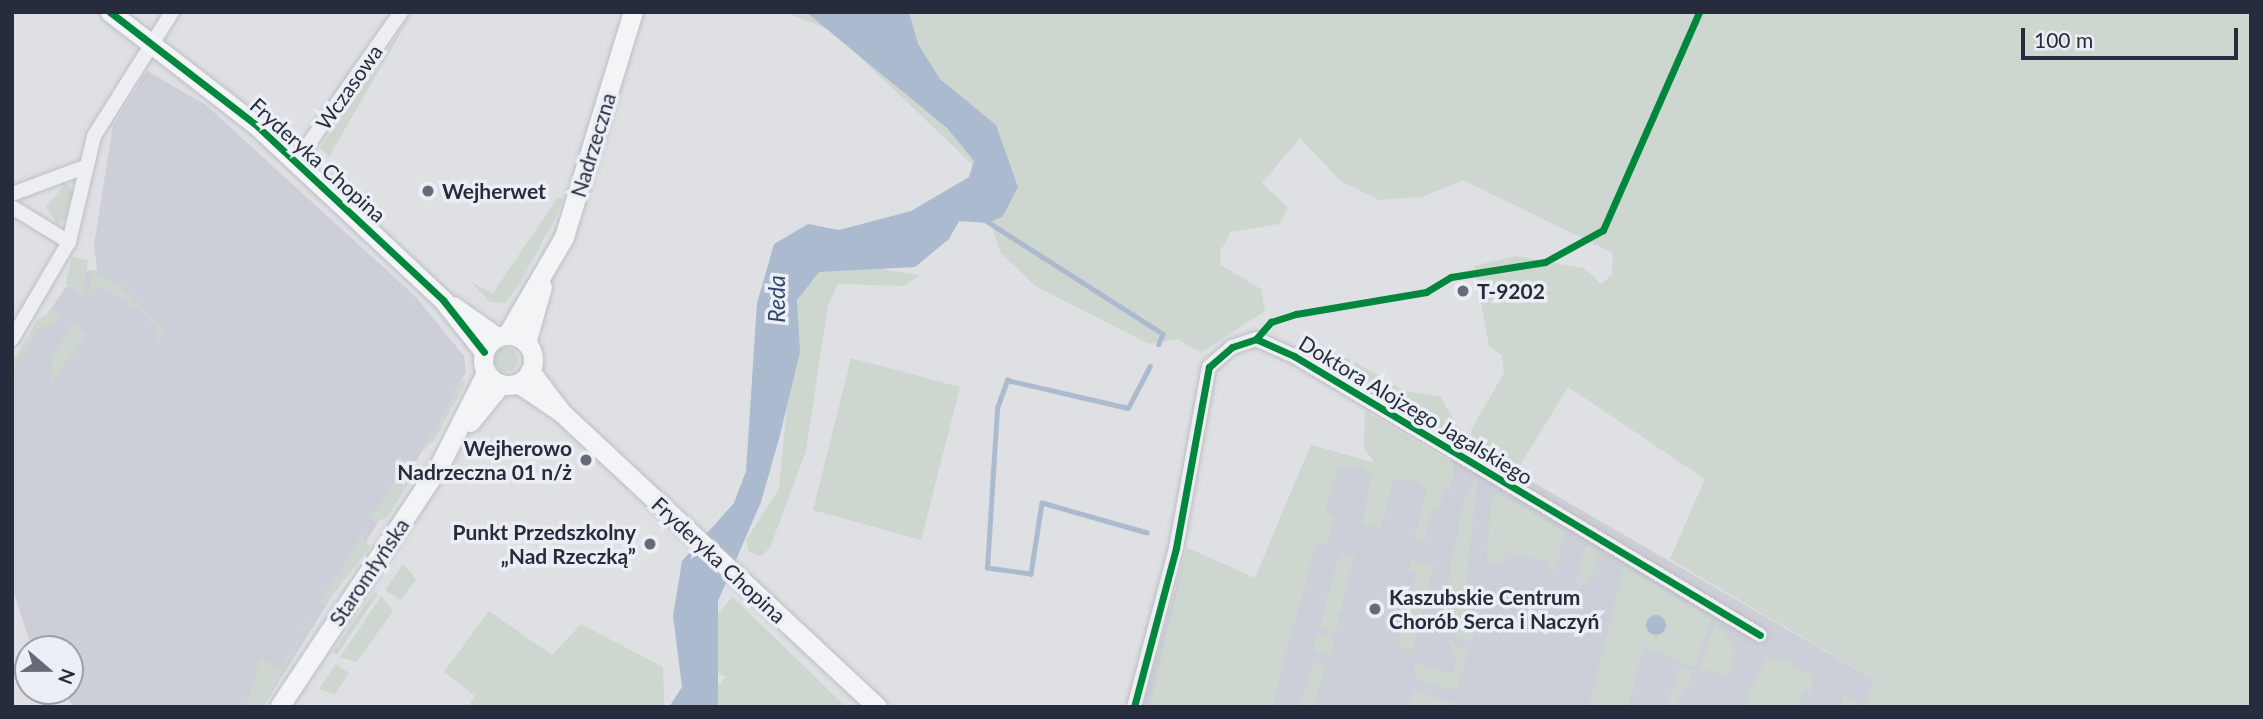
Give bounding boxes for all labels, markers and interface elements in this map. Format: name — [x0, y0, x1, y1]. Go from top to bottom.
scale bar — [2025, 14, 2242, 58]
text: 100 m — [2034, 27, 2093, 52]
street label: Wczasowa — [311, 40, 387, 134]
street label: Nadrzeczna — [565, 90, 621, 200]
street label: Fryderyka Chopina — [245, 93, 391, 227]
place label: Wejherwet — [442, 178, 546, 204]
marker: Wejherwet — [420, 183, 436, 199]
water label: Reda — [762, 275, 790, 323]
place label: T-9202 — [1477, 278, 1545, 304]
marker: T-9202 — [1455, 283, 1471, 299]
street label: Doktora Alojzego Jagalskiego — [1294, 330, 1538, 490]
place label: Wejherowo Nadrzeczna 01 n/ż — [397, 435, 572, 485]
marker: Wejherowo Nadrzeczna 01 n/ż — [578, 452, 594, 468]
street label: Fryderyka Chopina — [647, 492, 791, 628]
street label: Staromłyńska — [324, 513, 414, 631]
place label: Punkt Przedszkolny „Nad Rzeczką” — [452, 519, 636, 569]
marker: Punkt Przedszkolny „Nad Rzeczką” — [642, 536, 658, 552]
place label: Kaszubskie Centrum Chorób Serca i Naczyń — [1389, 584, 1599, 634]
marker: Kaszubskie Centrum Chorób Serca i Naczyń — [1367, 601, 1383, 617]
north arrow — [14, 635, 84, 705]
text: N — [54, 666, 81, 687]

